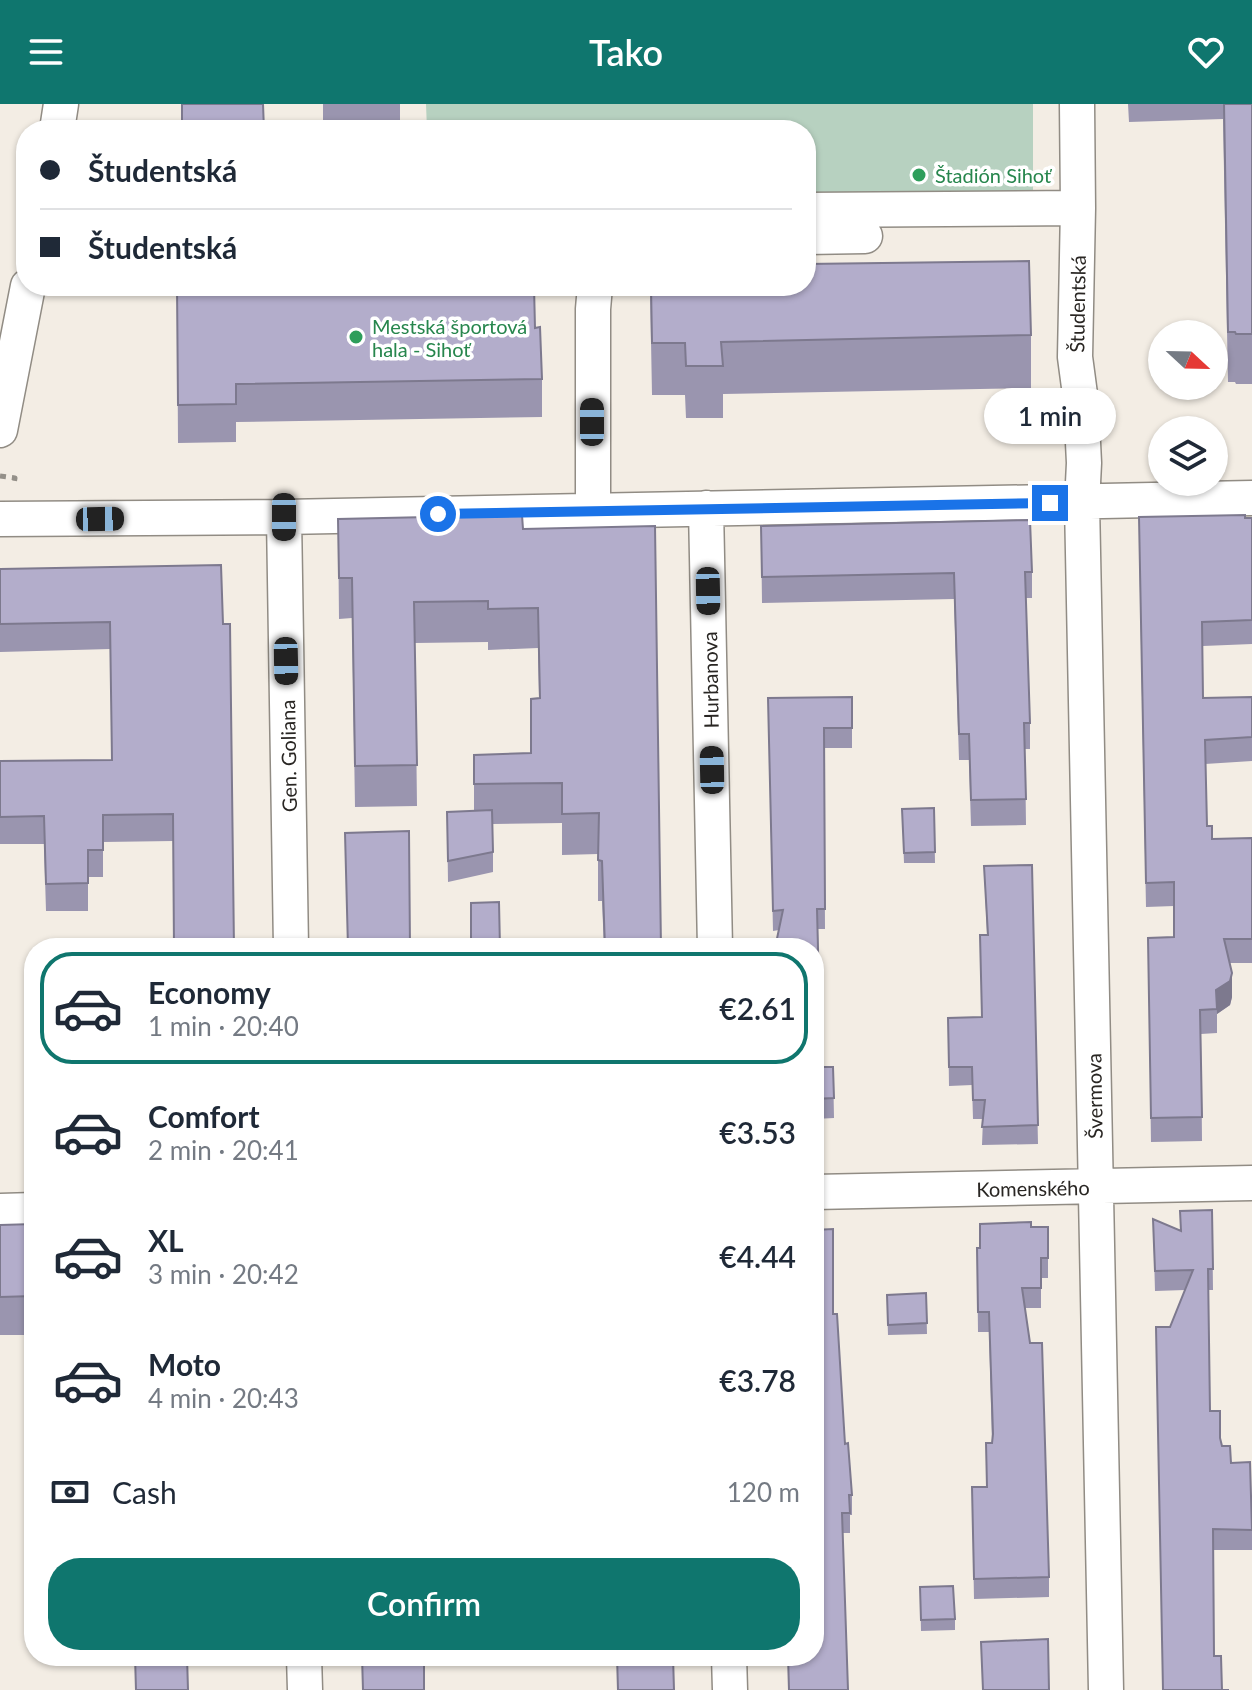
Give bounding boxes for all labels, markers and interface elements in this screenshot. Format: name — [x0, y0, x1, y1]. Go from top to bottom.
icon: menu — [24, 30, 68, 74]
text: Tako — [589, 30, 663, 74]
icon: heart — [1184, 30, 1228, 74]
text: Študentská — [88, 152, 237, 188]
place label: Štadión Sihoť — [935, 163, 1053, 187]
marker: Štadión Sihoť — [910, 166, 928, 184]
text: Študentská — [88, 229, 237, 265]
street label: Študentská — [1064, 255, 1090, 353]
place label: Mestská športová hala - Sihoť — [372, 314, 527, 361]
north arrow — [1148, 320, 1228, 400]
map controls — [1148, 320, 1228, 496]
marker: Mestská športová hala - Sihoť — [347, 328, 365, 346]
callout: 1 min — [984, 387, 1116, 443]
car — [580, 398, 604, 446]
text: 1 min — [1018, 400, 1082, 432]
button: layers — [1148, 416, 1228, 496]
route end — [1032, 485, 1068, 521]
car — [272, 493, 296, 541]
route start — [420, 496, 456, 532]
car — [76, 507, 124, 531]
car — [696, 567, 720, 615]
street label: Hurbanova — [697, 631, 723, 729]
car — [274, 637, 298, 685]
street label: Gen. Goliana — [275, 700, 301, 812]
car — [700, 746, 724, 794]
icon: car — [52, 972, 124, 1044]
text: Economy — [148, 974, 271, 1010]
text: €2.61 — [719, 990, 796, 1026]
text: 1 min · 20:40 — [148, 1010, 299, 1042]
street label: Švermova — [1081, 1053, 1107, 1139]
icon: car — [52, 1096, 124, 1168]
text: Comfort — [148, 1098, 260, 1134]
text: €3.53 — [719, 1114, 796, 1150]
text: 2 min · 20:41 — [148, 1134, 299, 1166]
street label: Komenského — [976, 1175, 1090, 1201]
icon: car — [52, 1220, 124, 1292]
text: XL — [148, 1222, 184, 1258]
text: €4.44 — [719, 1238, 796, 1274]
text: 3 min · 20:42 — [148, 1258, 299, 1290]
icon: car — [52, 1344, 124, 1416]
text: Moto — [148, 1346, 221, 1382]
text: €3.78 — [719, 1362, 796, 1398]
text: 4 min · 20:43 — [148, 1382, 299, 1414]
icon: cash — [48, 1470, 92, 1514]
text: Cash — [112, 1474, 177, 1510]
text: 120 m — [727, 1476, 800, 1508]
button: Confirm — [48, 1558, 800, 1650]

